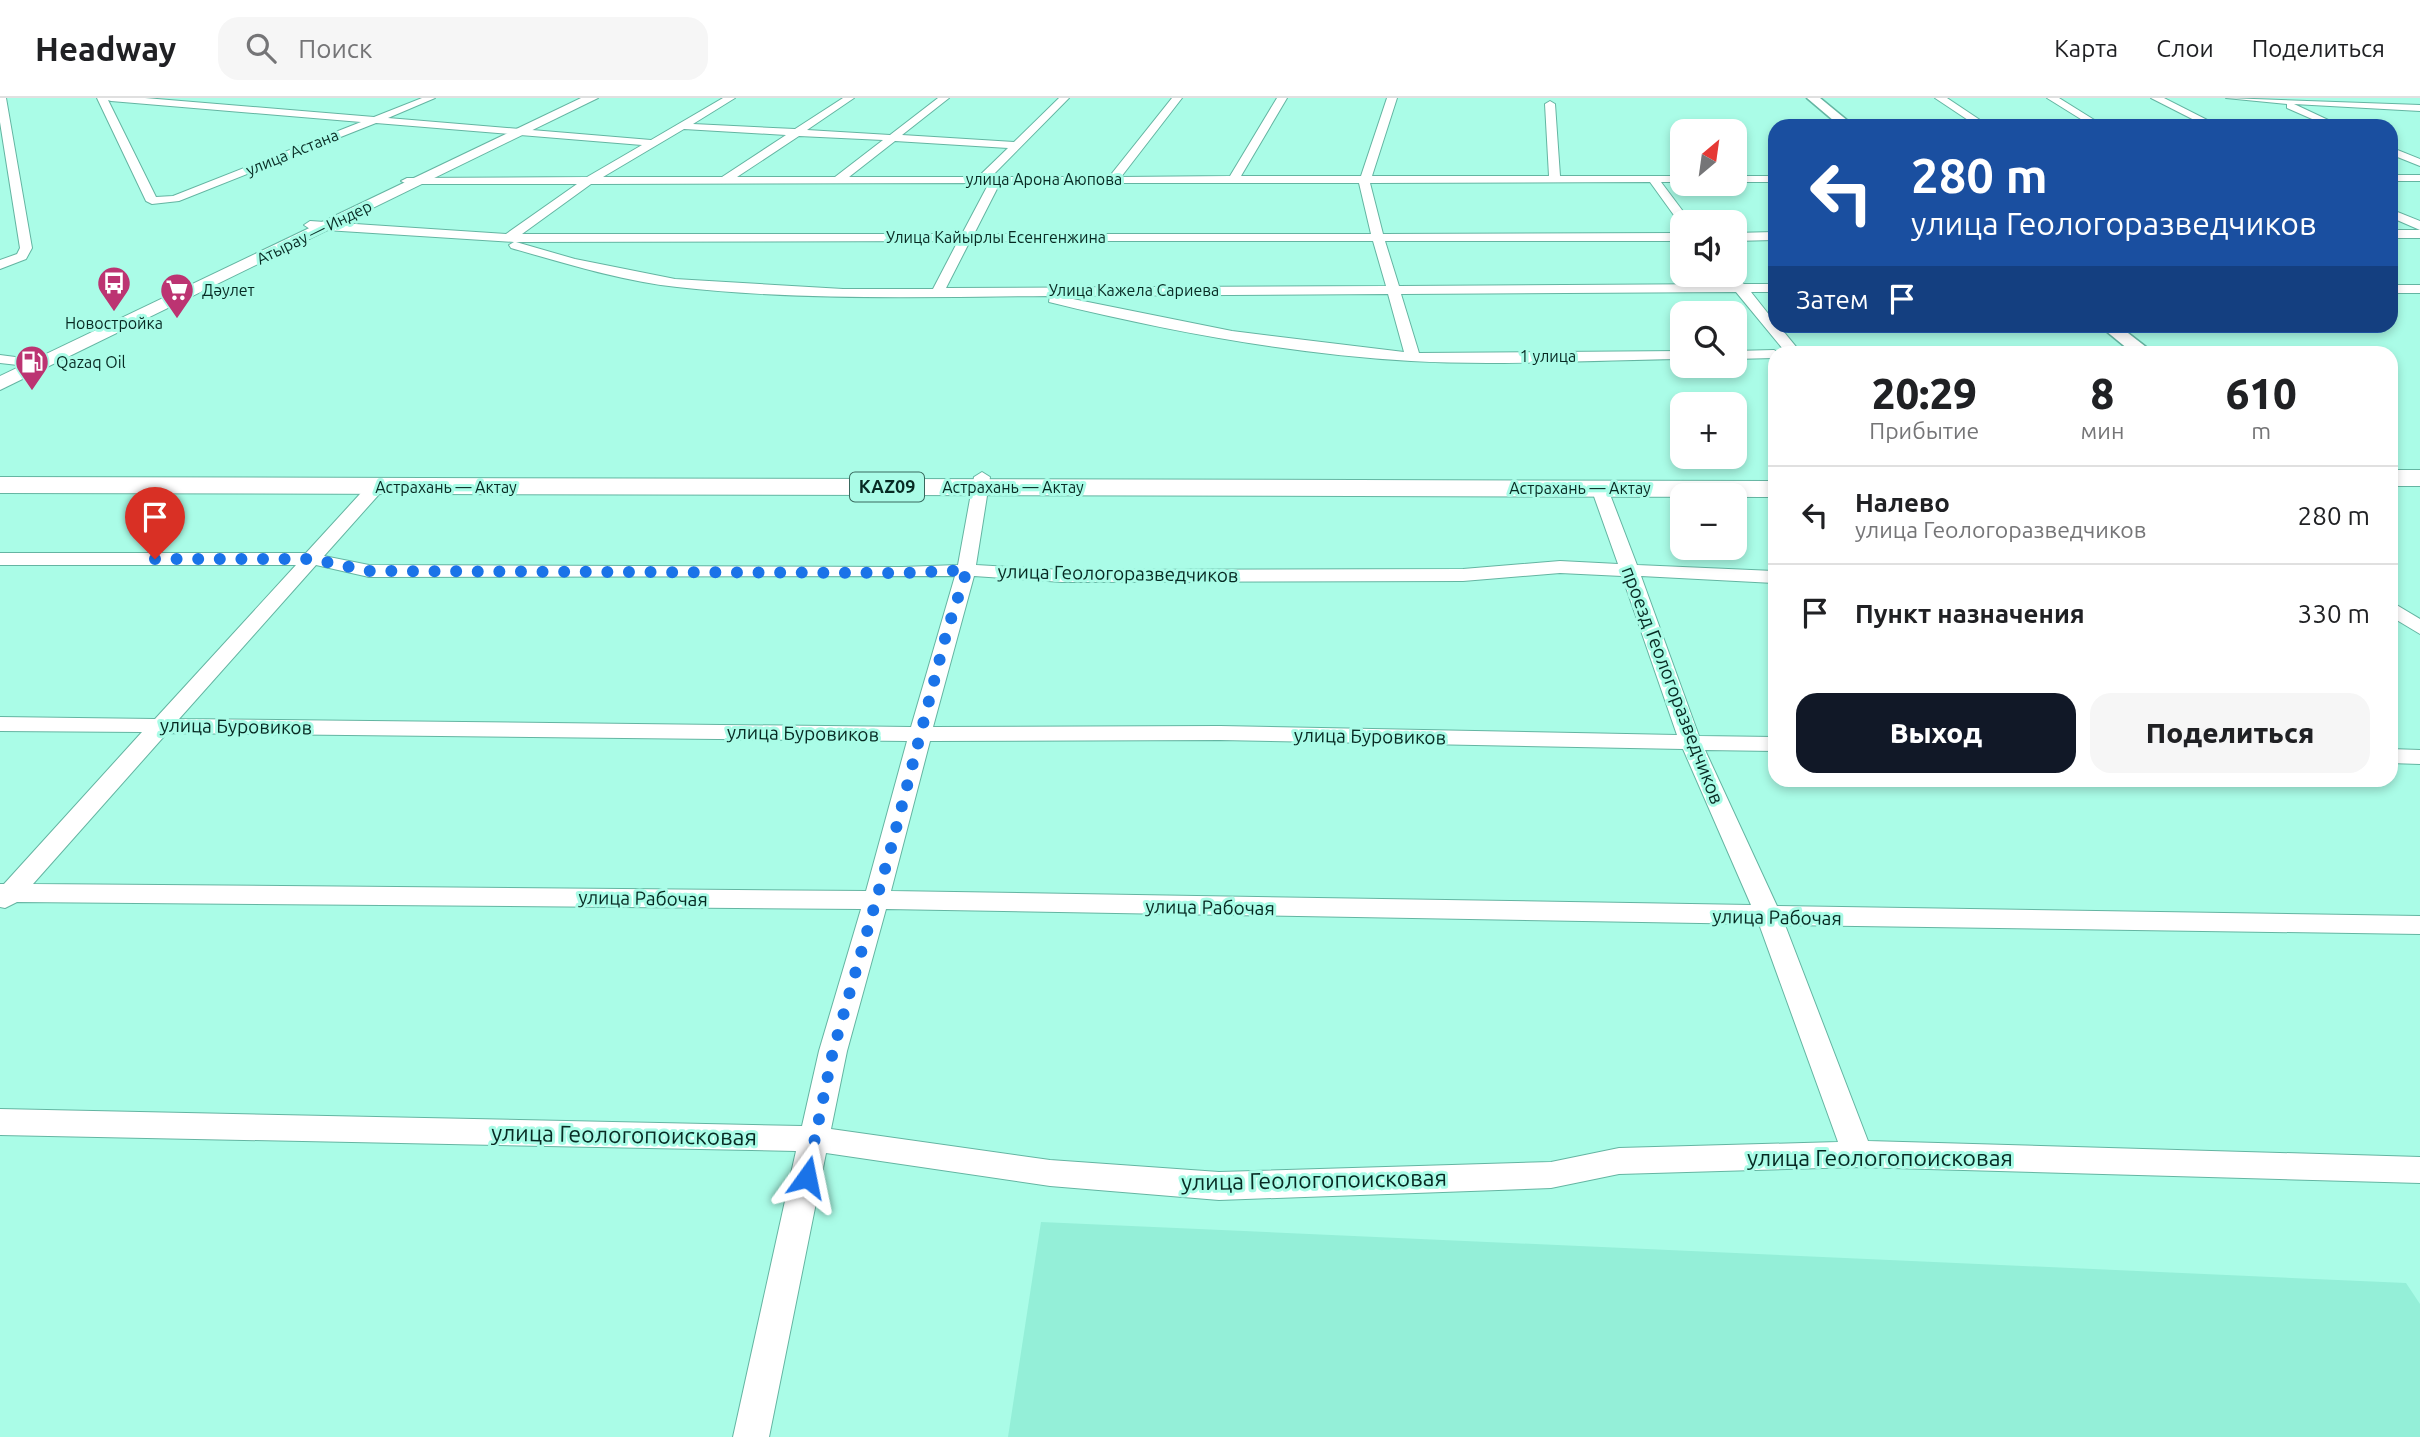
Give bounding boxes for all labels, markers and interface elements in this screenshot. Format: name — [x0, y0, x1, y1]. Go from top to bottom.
search box — [218, 17, 708, 80]
icon: search — [242, 29, 280, 67]
text: Headway — [35, 30, 176, 67]
text: Поиск — [298, 34, 372, 63]
text: Карта — [2054, 35, 2118, 62]
text: Слои — [2156, 35, 2214, 62]
text: Поделиться — [2252, 35, 2385, 62]
north arrow — [1670, 119, 1746, 196]
map controls — [1670, 119, 1747, 560]
street label: улица Астана — [243, 125, 341, 179]
icon: left — [1796, 147, 1887, 238]
text: 280 m — [1911, 147, 2048, 202]
street label: улица Арона Аюпова — [966, 170, 1122, 188]
street label: Атырау — Индер — [253, 196, 375, 268]
text: улица Геологоразведчиков — [1911, 205, 2317, 241]
button: sound — [1670, 210, 1747, 287]
street label: Улица Кайырлы Есенгенжина — [886, 228, 1106, 246]
bus stop icon: Новостройка — [95, 264, 133, 313]
supermarket icon: Дәулет — [158, 271, 196, 320]
icon: arrive — [1883, 280, 1921, 318]
place label: Дәулет — [202, 281, 255, 299]
street label: Улица Кажела Сариева — [1049, 281, 1219, 299]
text: Затем — [1796, 285, 1869, 314]
button: search — [1670, 301, 1747, 378]
place label: Новостройка — [65, 314, 163, 332]
fuel station icon: Qazaq Oil — [13, 343, 51, 392]
street label: 1 улица — [1520, 347, 1576, 365]
place label: Qazaq Oil — [56, 353, 126, 371]
text: 20:29 — [1872, 370, 1977, 417]
text: 8 — [2091, 370, 2114, 417]
text: 610 — [2226, 370, 2297, 417]
button: + — [1670, 392, 1747, 469]
text: Прибытие — [1869, 418, 1979, 443]
text: мин — [2081, 418, 2124, 443]
text: m — [2251, 418, 2271, 443]
road number: KAZ09 — [850, 472, 924, 502]
street label: Астрахань — Актау — [375, 478, 517, 496]
street label: Астрахань — Актау — [942, 478, 1084, 496]
street label: Астрахань — Актау — [1509, 479, 1651, 497]
button: − — [1670, 483, 1747, 560]
pin — [125, 487, 185, 559]
text: Налево — [1855, 488, 1950, 517]
icon: left — [1796, 496, 1834, 534]
icon: arrive — [136, 498, 174, 536]
text: 280 m — [2298, 501, 2370, 530]
text: улица Геологоразведчиков — [1855, 517, 2147, 542]
street label: улица Геологоразведчиков — [997, 560, 1239, 586]
street label: проезд Геологоразведчиков — [1617, 563, 1729, 807]
icon: arrive — [1796, 594, 1834, 632]
text: Пункт назначения — [1855, 599, 2085, 628]
text: 330 m — [2298, 599, 2370, 628]
button: Выход — [1796, 693, 2076, 773]
button: Поделиться — [2090, 693, 2370, 773]
street label: улица Буровиков — [160, 714, 312, 738]
street label: улица Буровиков — [727, 721, 879, 745]
street label: улица Буровиков — [1294, 724, 1446, 748]
street label: улица Рабочая — [578, 886, 708, 910]
street label: улица Рабочая — [1145, 895, 1275, 919]
street label: улица Рабочая — [1712, 905, 1842, 929]
street label: улица Геологопоисковая — [491, 1120, 757, 1149]
position arrow — [770, 1140, 844, 1214]
street label: улица Геологопоисковая — [1747, 1145, 2013, 1170]
street label: улица Геологопоисковая — [1181, 1165, 1447, 1194]

